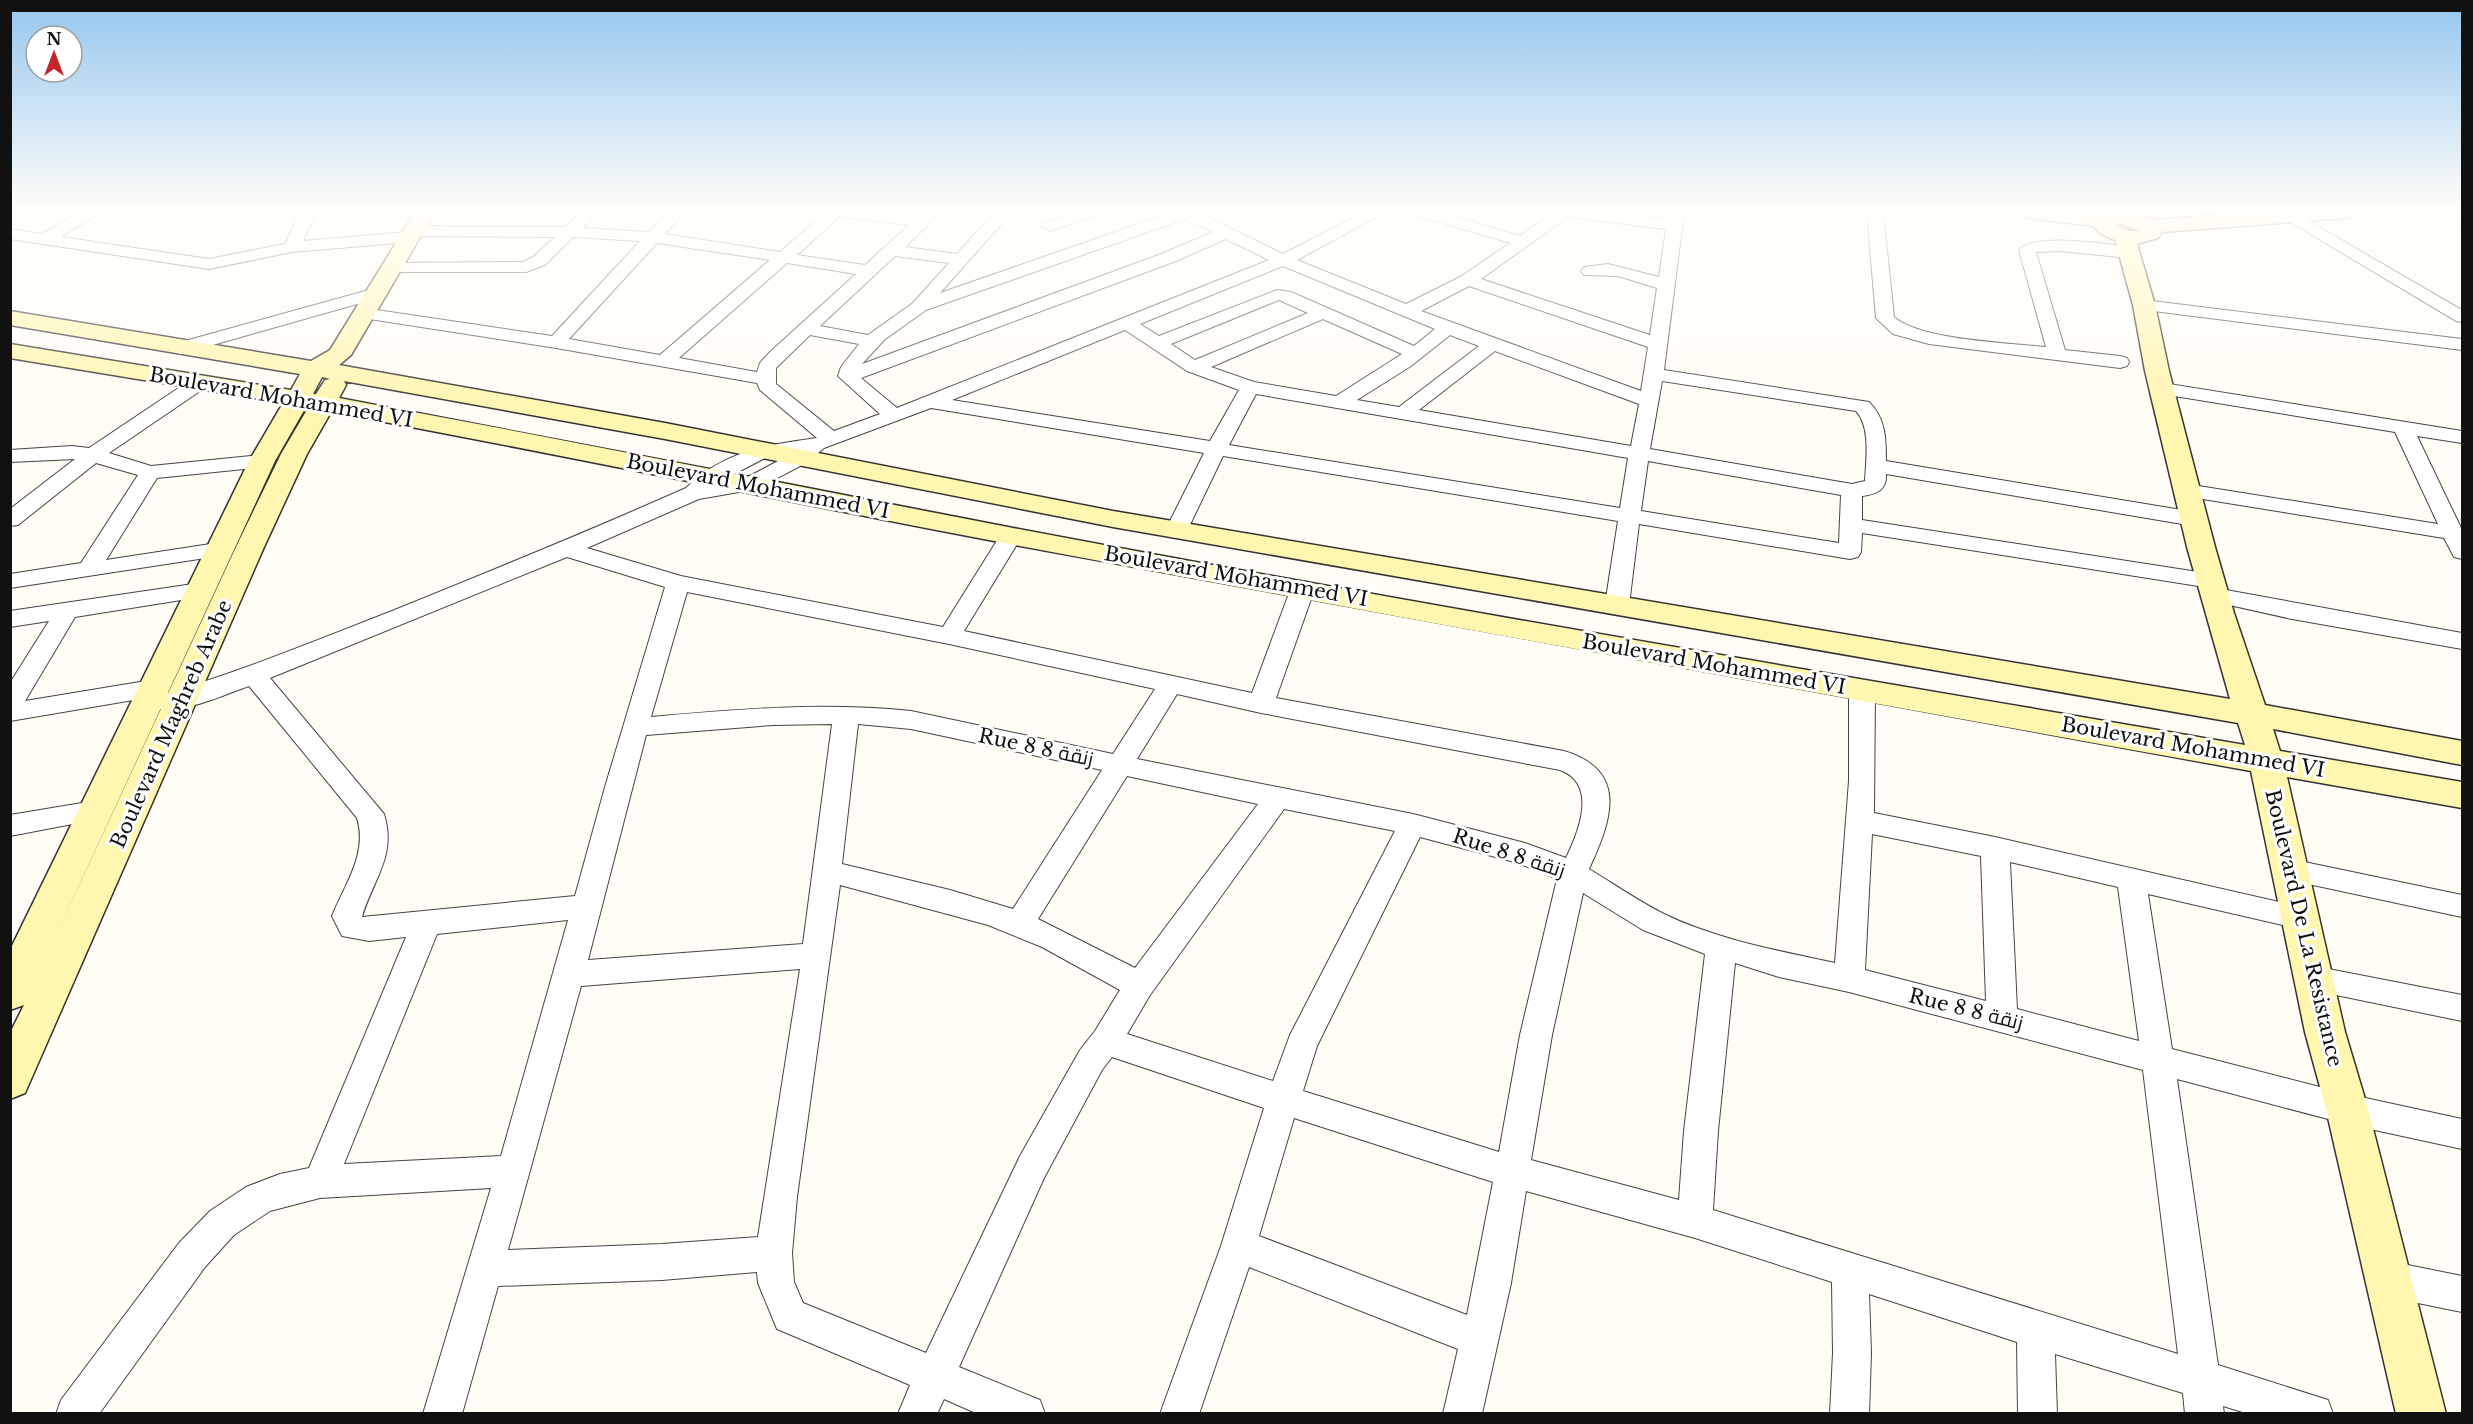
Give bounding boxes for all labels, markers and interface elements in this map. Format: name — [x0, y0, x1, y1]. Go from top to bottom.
north arrow — [24, 24, 84, 84]
text: N — [46, 29, 62, 49]
street label: Boulevard Mohammed VI — [147, 362, 415, 432]
street label: Boulevard Mohammed VI — [625, 449, 891, 523]
street label: Boulevard Mohammed VI — [1102, 541, 1370, 611]
street label: Boulevard Maghreb Arabe — [105, 596, 237, 852]
street label: Boulevard Mohammed VI — [1580, 629, 1848, 699]
street label: Boulevard Mohammed VI — [2059, 712, 2327, 782]
street label: Rue 8 8 زنقة — [976, 723, 1096, 771]
street label: Boulevard De La Resistance — [2260, 787, 2348, 1069]
street label: Rue 8 8 زنقة — [1450, 824, 1568, 882]
street label: Rue 8 8 زنقة — [1906, 983, 2026, 1035]

